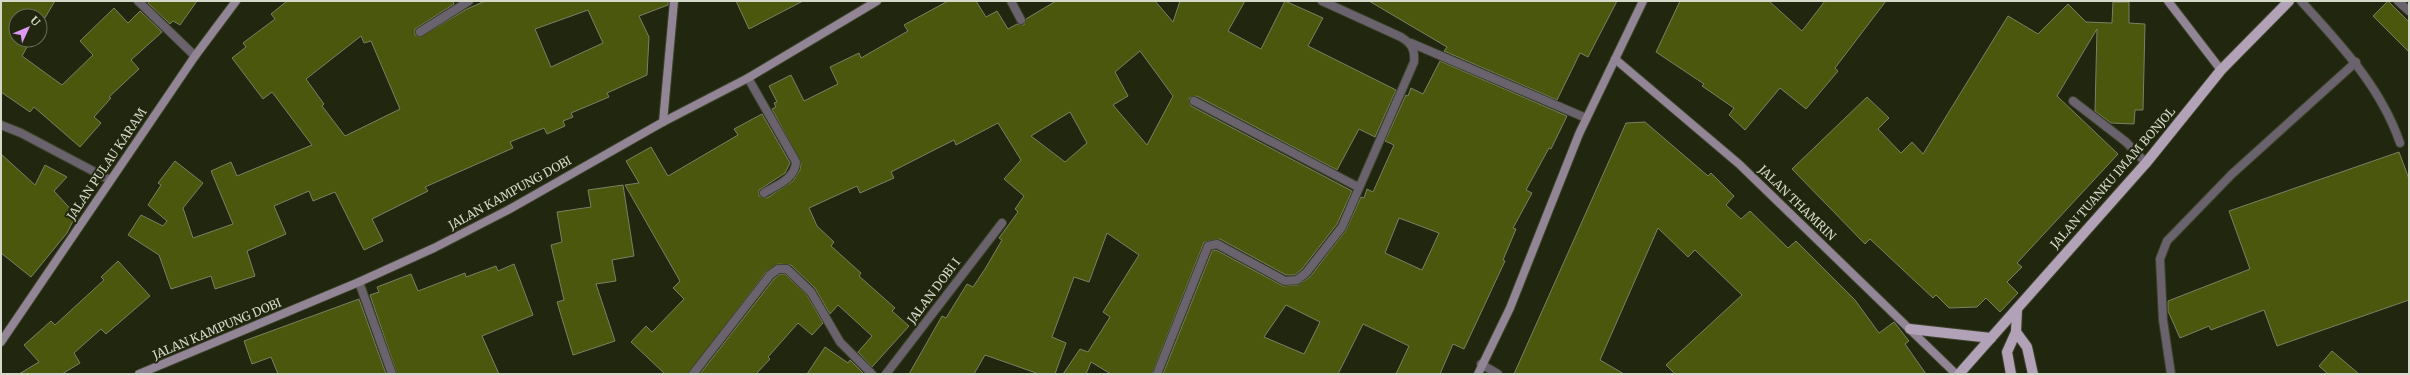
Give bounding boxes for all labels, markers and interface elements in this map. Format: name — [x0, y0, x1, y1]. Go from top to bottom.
north arrow — [8, 8, 48, 48]
text: U — [27, 13, 44, 29]
street label: JALAN TUANKU IMAM BONJOL — [2046, 103, 2179, 252]
street label: JALAN PULAU KARAM — [63, 105, 150, 223]
street label: JALAN KAMPUNG DOBI — [445, 152, 574, 233]
street label: JALAN THAMRIN — [1755, 161, 1840, 244]
street label: JALAN DOBI I — [903, 255, 963, 327]
street label: JALAN KAMPUNG DOBI — [149, 295, 283, 363]

